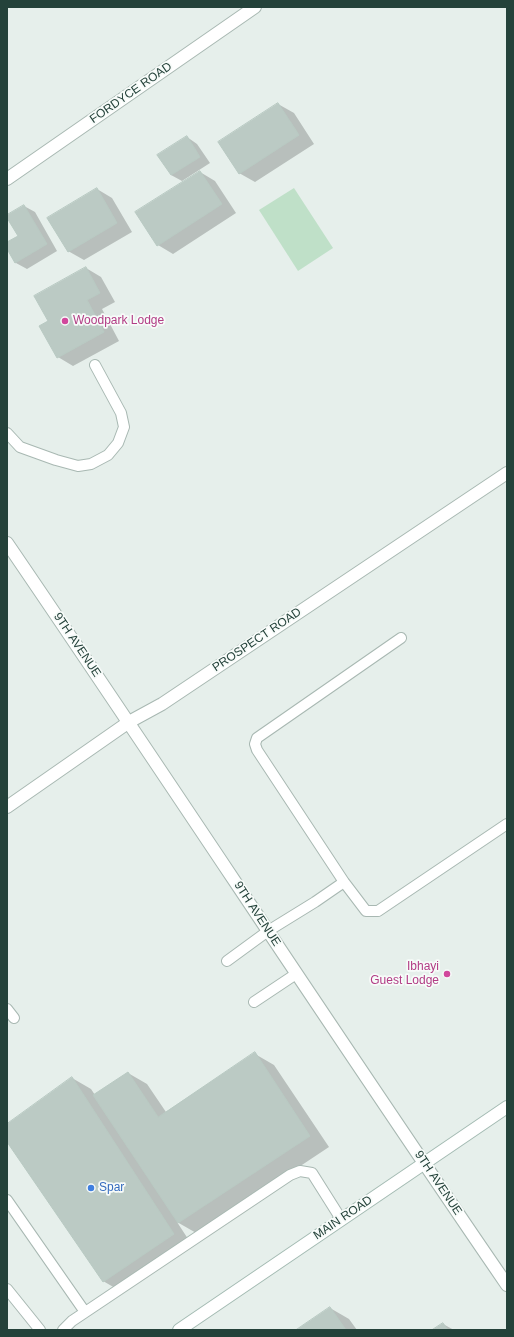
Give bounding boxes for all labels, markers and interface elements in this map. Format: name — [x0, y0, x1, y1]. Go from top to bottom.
street label: FORDYCE ROAD — [87, 59, 175, 127]
place label: Woodpark Lodge — [73, 314, 164, 328]
marker: Woodpark Lodge — [60, 316, 70, 326]
street label: PROSPECT ROAD — [210, 605, 304, 675]
street label: 9TH AVENUE — [50, 610, 104, 680]
street label: 9TH AVENUE — [231, 879, 283, 949]
place label: Ibhayi Guest Lodge — [370, 960, 439, 988]
marker: Ibhayi Guest Lodge — [442, 969, 452, 979]
street label: 9TH AVENUE — [411, 1148, 465, 1218]
place label: Spar — [99, 1181, 124, 1195]
marker: Spar — [86, 1183, 96, 1193]
street label: MAIN ROAD — [311, 1193, 375, 1243]

